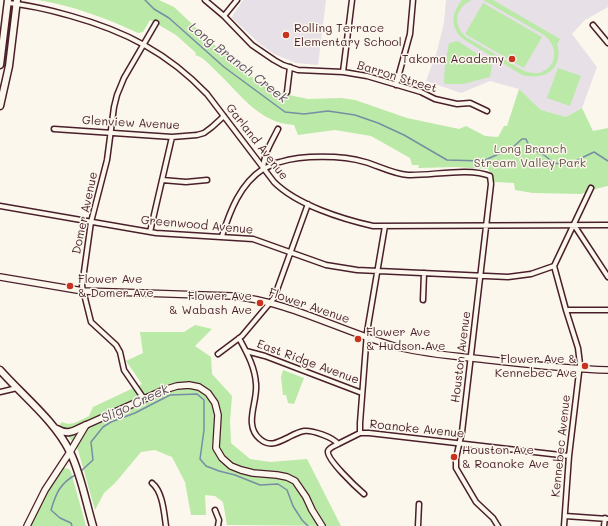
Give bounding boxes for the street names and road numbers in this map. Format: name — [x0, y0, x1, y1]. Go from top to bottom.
street label: Barron Street — [355, 58, 439, 96]
street label: Garland Avenue — [223, 101, 291, 183]
street label: Glenview Avenue — [82, 113, 180, 133]
street label: Domer Avenue — [69, 171, 101, 255]
street label: Greenwood Avenue — [140, 213, 254, 237]
street label: Flower Avenue — [266, 285, 352, 327]
street label: Houston Avenue — [448, 310, 474, 404]
street label: East Ridge Avenue — [255, 337, 361, 387]
street label: Kennebec Avenue — [548, 394, 574, 498]
street label: Roanoke Avenue — [369, 417, 465, 441]

